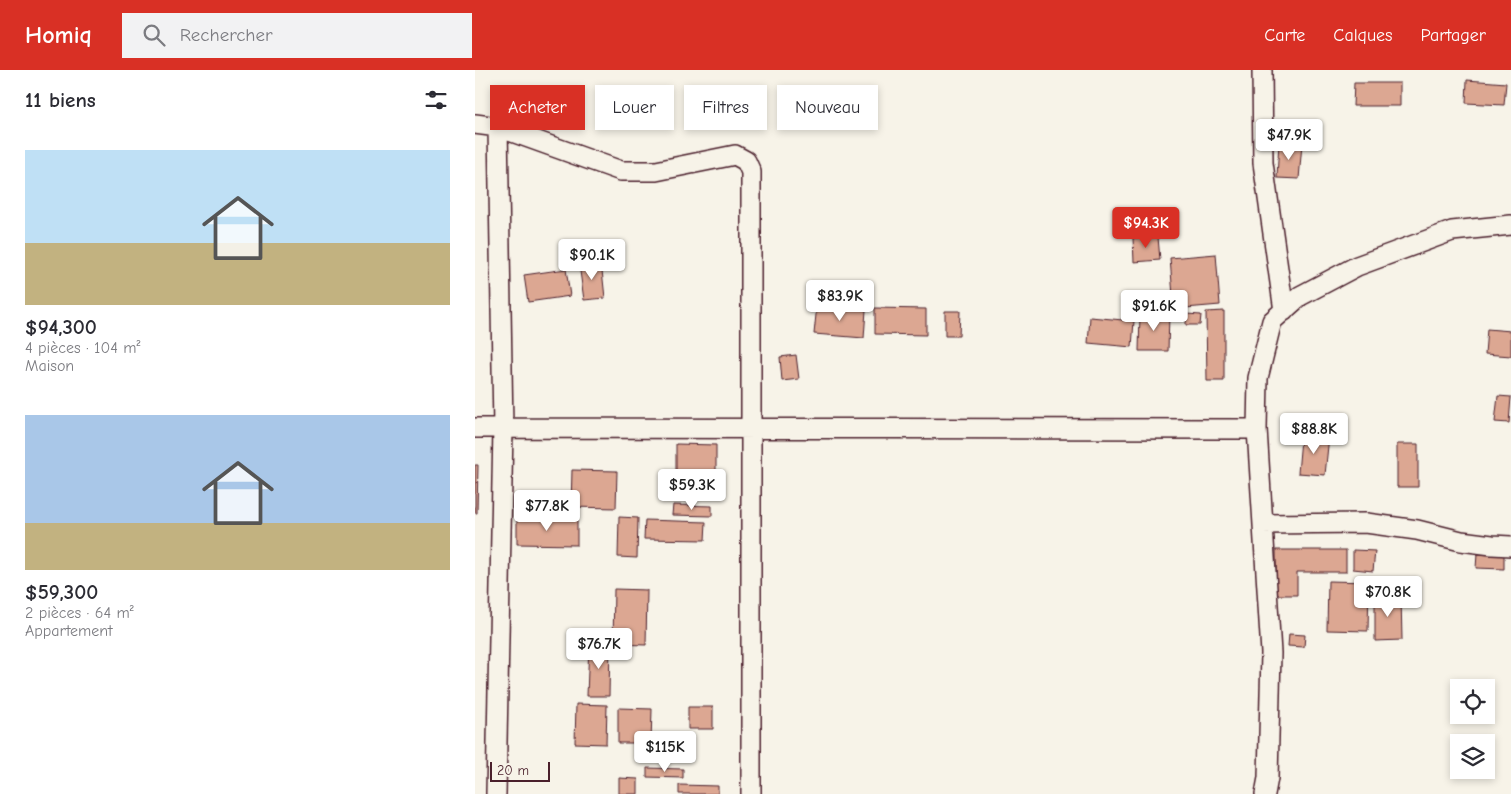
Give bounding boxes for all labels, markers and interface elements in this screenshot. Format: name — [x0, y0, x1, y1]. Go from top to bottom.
search box — [122, 13, 472, 58]
text: Homiq — [25, 21, 92, 49]
icon: search — [140, 21, 168, 49]
text: Rechercher — [180, 24, 273, 46]
text: Carte — [1264, 25, 1305, 46]
text: Calques — [1333, 25, 1393, 46]
text: Partager — [1421, 25, 1486, 46]
chip: Acheter — [490, 85, 585, 130]
chip: Louer — [595, 85, 674, 130]
chip: Filtres — [684, 85, 767, 130]
chip: Nouveau — [777, 85, 878, 130]
icon: filters — [422, 86, 450, 114]
text: 11 biens — [25, 88, 96, 112]
pin: $47.9K — [1248, 118, 1330, 161]
text: $47.9K — [1267, 126, 1311, 144]
icon: home — [193, 183, 283, 273]
pin: $94.3K — [1105, 206, 1187, 249]
text: $94.3K — [1123, 214, 1169, 232]
pin: $90.1K — [551, 238, 633, 281]
text: $90.1K — [569, 246, 615, 264]
pin: $83.9K — [799, 280, 881, 322]
text: $83.9K — [817, 287, 863, 305]
pin: $91.6K — [1113, 290, 1195, 332]
text: $91.6K — [1132, 297, 1176, 315]
text: $94,300 — [25, 315, 97, 339]
text: 4 pièces · 104 m² — [25, 339, 141, 357]
text: Maison — [25, 357, 74, 375]
pin: $88.8K — [1273, 412, 1355, 455]
text: $88.8K — [1291, 420, 1337, 438]
icon: home — [193, 448, 283, 538]
pin: $59.3K — [651, 468, 733, 511]
text: $59.3K — [669, 476, 715, 494]
pin: $77.8K — [506, 490, 588, 532]
text: $77.8K — [525, 497, 569, 515]
pin: $70.8K — [1347, 576, 1429, 618]
text: $59,300 — [25, 580, 98, 604]
text: $70.8K — [1365, 583, 1411, 601]
text: 2 pièces · 64 m² — [25, 604, 134, 622]
text: Appartement — [25, 622, 113, 640]
pin: $76.7K — [558, 628, 640, 670]
text: $76.7K — [577, 635, 621, 653]
map controls — [1450, 679, 1495, 779]
button: locate — [1450, 679, 1495, 724]
pin: $115K — [630, 730, 700, 773]
button: layers — [1450, 734, 1495, 779]
text: $115K — [645, 738, 685, 756]
scale bar — [490, 759, 550, 782]
text: 20 m — [497, 762, 529, 779]

